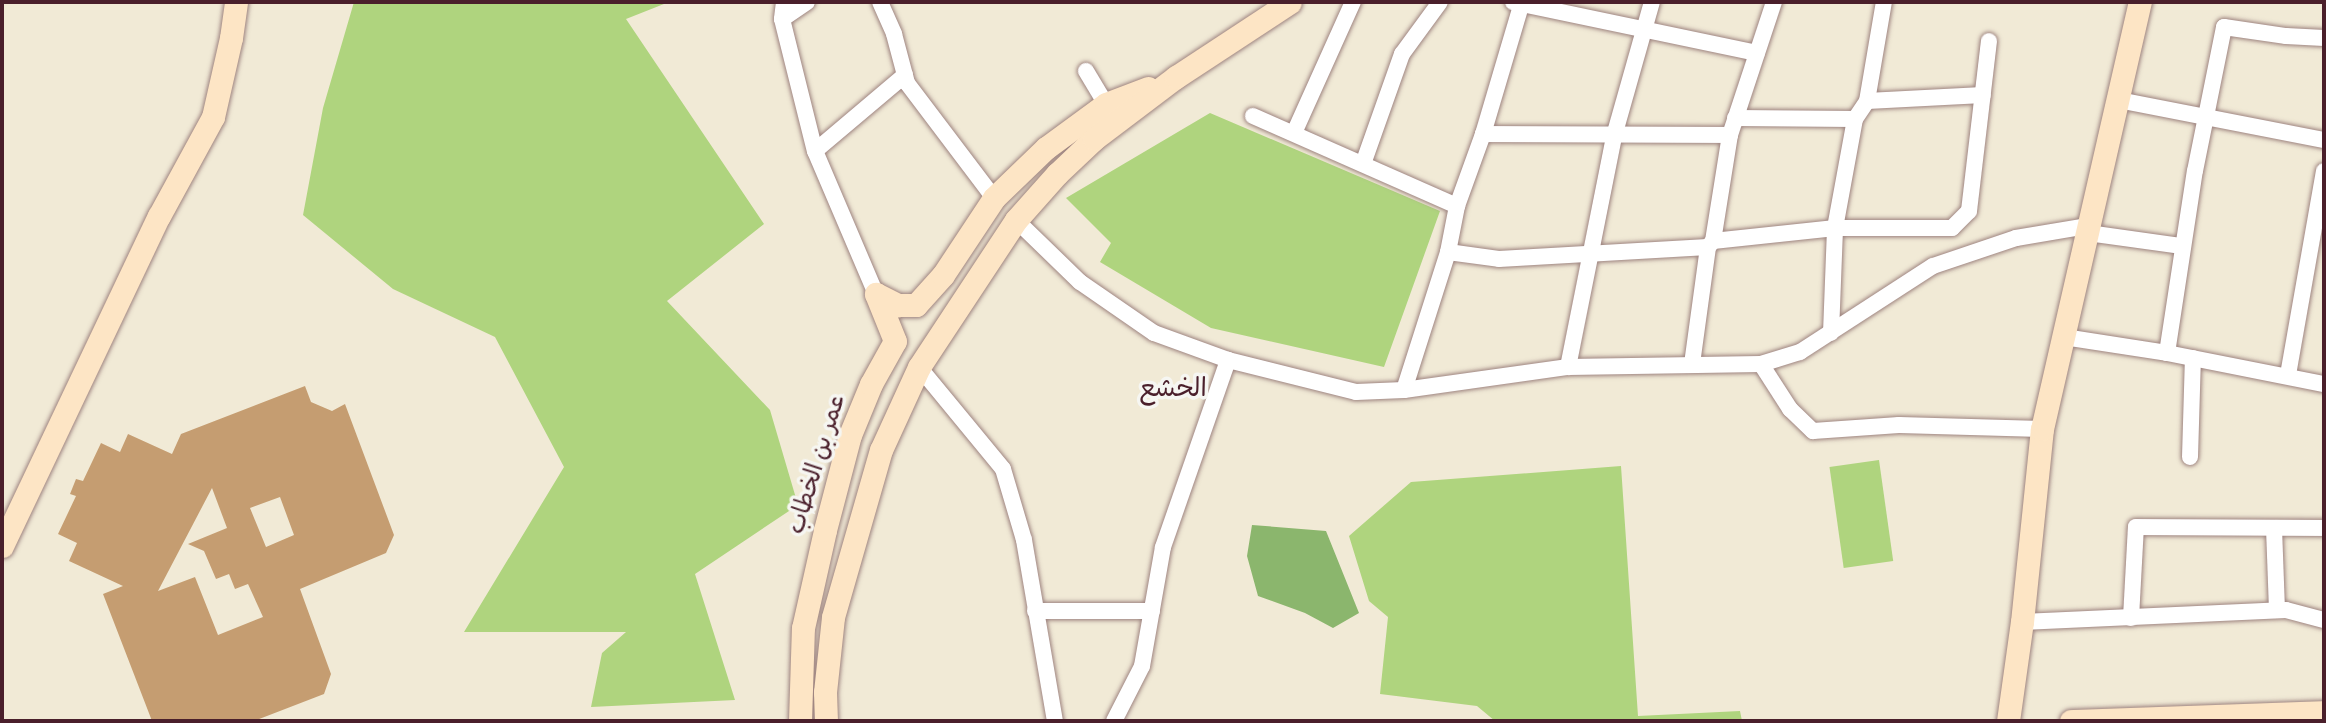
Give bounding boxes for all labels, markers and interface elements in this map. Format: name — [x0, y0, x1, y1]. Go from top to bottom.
district label: الخشع — [1139, 376, 1207, 408]
street label: عمر بن الخطاب — [784, 392, 854, 538]

